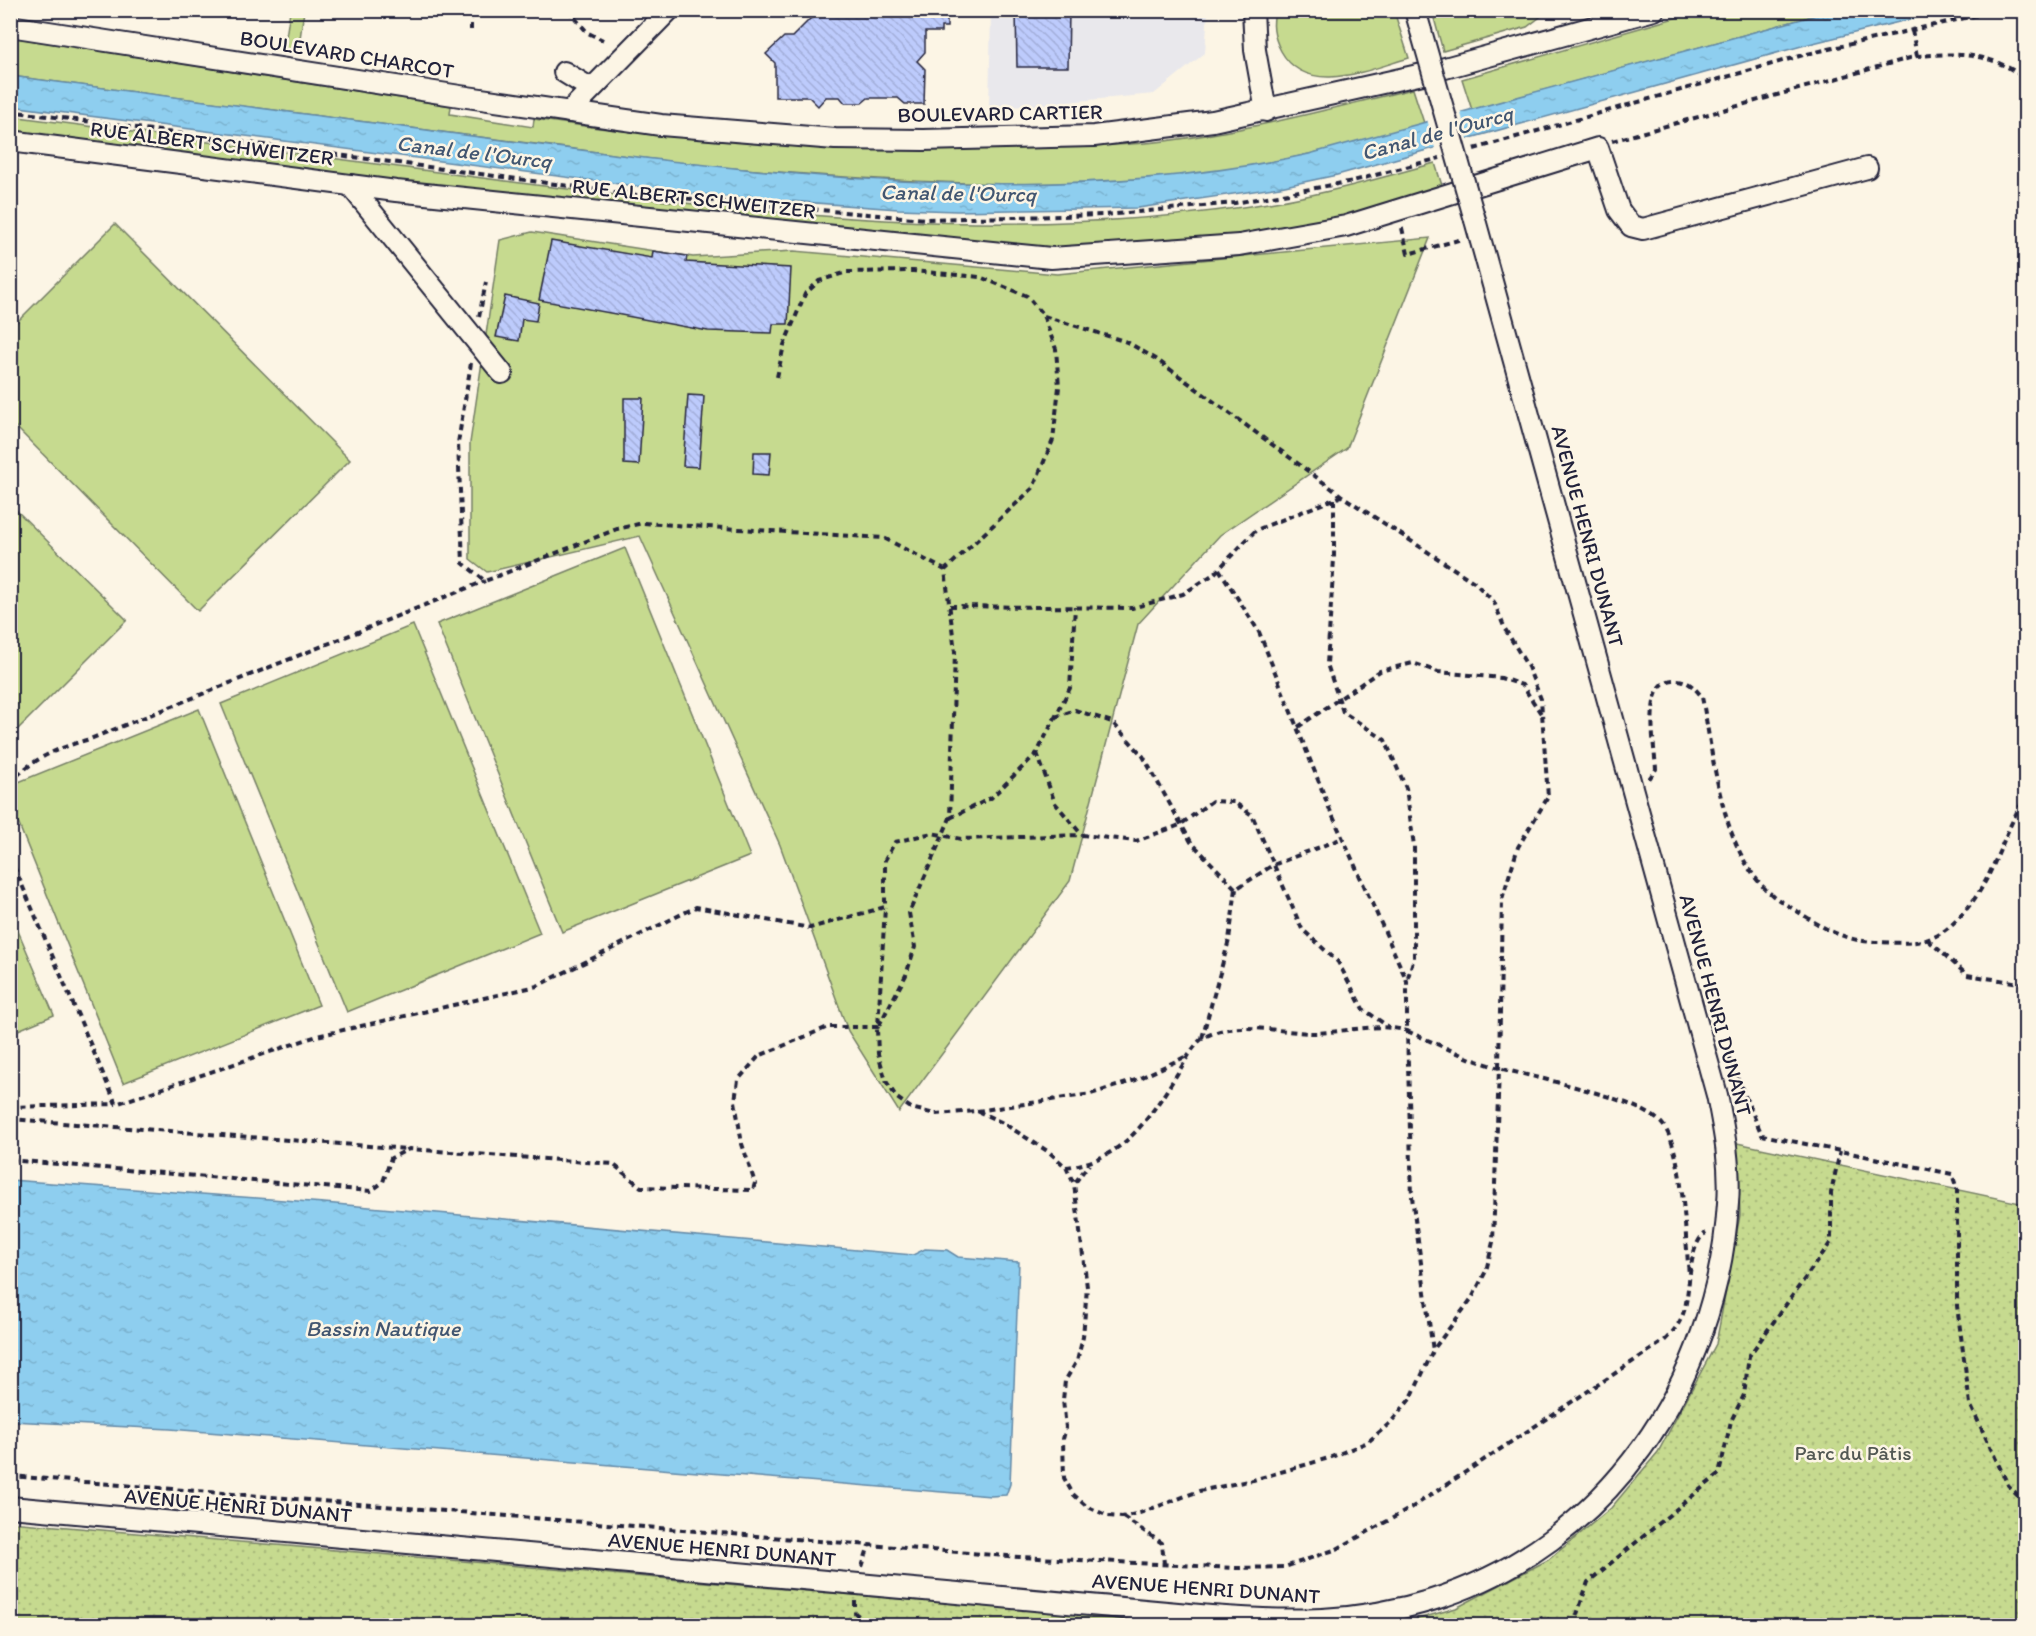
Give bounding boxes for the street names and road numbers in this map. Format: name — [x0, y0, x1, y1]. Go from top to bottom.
street label: BOULEVARD CHARCOT — [238, 25, 456, 83]
street label: BOULEVARD CARTIER — [897, 99, 1103, 127]
street label: RUE ALBERT SCHWEITZER — [89, 116, 335, 170]
street label: RUE ALBERT SCHWEITZER — [571, 173, 817, 223]
street label: AVENUE HENRI DUNANT — [1546, 422, 1630, 650]
street label: AVENUE HENRI DUNANT — [1674, 891, 1758, 1119]
street label: AVENUE HENRI DUNANT — [123, 1483, 353, 1527]
street label: AVENUE HENRI DUNANT — [607, 1527, 837, 1571]
street label: AVENUE HENRI DUNANT — [1091, 1568, 1321, 1608]

